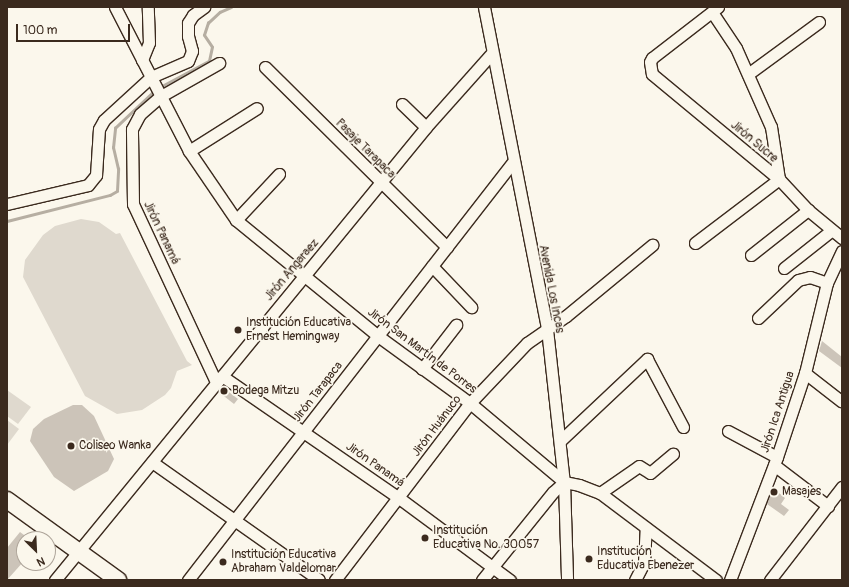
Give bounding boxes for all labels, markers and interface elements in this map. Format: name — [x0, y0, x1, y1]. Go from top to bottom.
scale bar — [18, 16, 132, 42]
text: 100 m — [23, 23, 57, 38]
street label: Pasaje Tarapaca — [332, 116, 398, 182]
street label: Jirón Sucre — [727, 118, 781, 166]
street label: Jirón Panamá — [140, 199, 182, 267]
street label: Jirón Angaraez — [262, 236, 322, 304]
street label: Avenida Los Incas — [535, 244, 567, 334]
street label: Jirón San Martín de Porres — [365, 305, 479, 397]
place label: Institución Educativa Ernest Hemingway — [246, 316, 351, 344]
marker: Institución Educativa Ernest Hemingway — [233, 325, 243, 335]
street label: Jirón Tarapaca — [290, 359, 346, 425]
street label: Jirón Ica Antigua — [758, 369, 798, 455]
place label: Bodega Mitzu — [232, 384, 299, 398]
marker: Bodega Mitzu — [219, 386, 229, 396]
street label: Jirón Huánuco — [409, 393, 465, 459]
place label: Coliseo Wanka — [79, 439, 151, 453]
street label: Jirón Panamá — [343, 440, 407, 490]
marker: Coliseo Wanka — [66, 441, 76, 451]
place label: Masajes — [782, 485, 821, 499]
marker: Masajes — [769, 487, 779, 497]
place label: Institución Educativa No. 30057 — [433, 524, 539, 552]
north arrow — [16, 531, 56, 571]
marker: Institución Educativa No. 30057 — [420, 533, 430, 543]
place label: Institución Educativa Ebenezer — [597, 545, 694, 573]
place label: Institución Educativa Abraham Valdelomar — [231, 548, 336, 576]
text: N — [35, 554, 47, 569]
marker: Institución Educativa Ebenezer — [584, 554, 594, 564]
marker: Institución Educativa Abraham Valdelomar — [218, 557, 228, 567]

